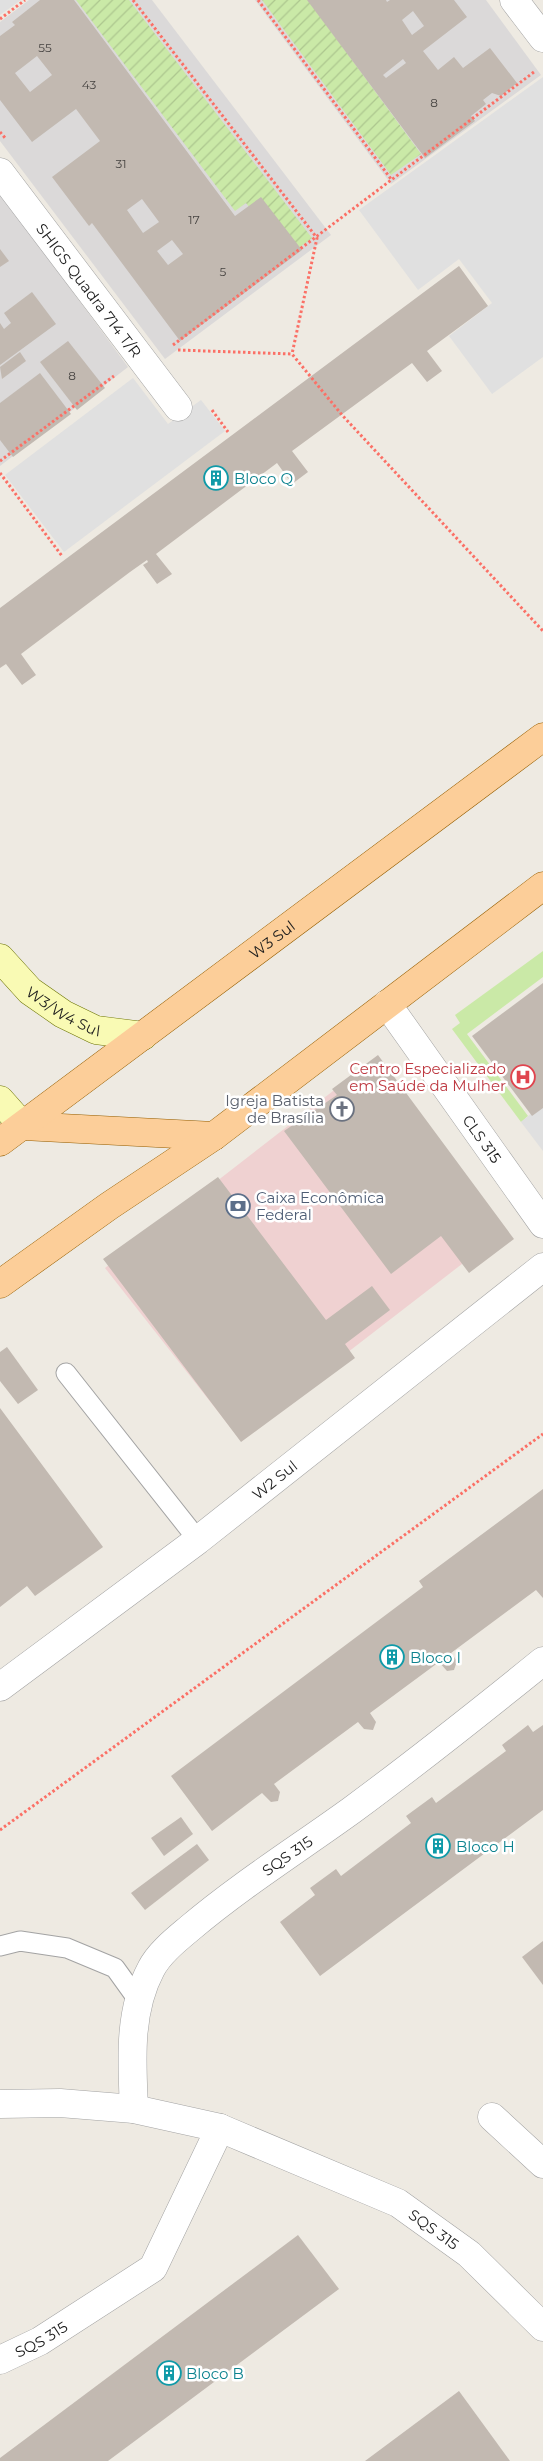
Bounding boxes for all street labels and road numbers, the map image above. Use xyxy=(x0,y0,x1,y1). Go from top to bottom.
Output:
street label: SHIGS Quadra 714 T/R xyxy=(33,219,146,361)
street label: W3 Sul xyxy=(245,916,298,963)
street label: W3/W4 Sul xyxy=(23,982,101,1040)
street label: CLS 315 xyxy=(459,1111,506,1166)
street label: W2 Sul xyxy=(248,1456,301,1503)
street label: SQS 315 xyxy=(258,1831,316,1880)
street label: SQS 315 xyxy=(405,2205,463,2253)
street label: SQS 315 xyxy=(12,2317,71,2361)

